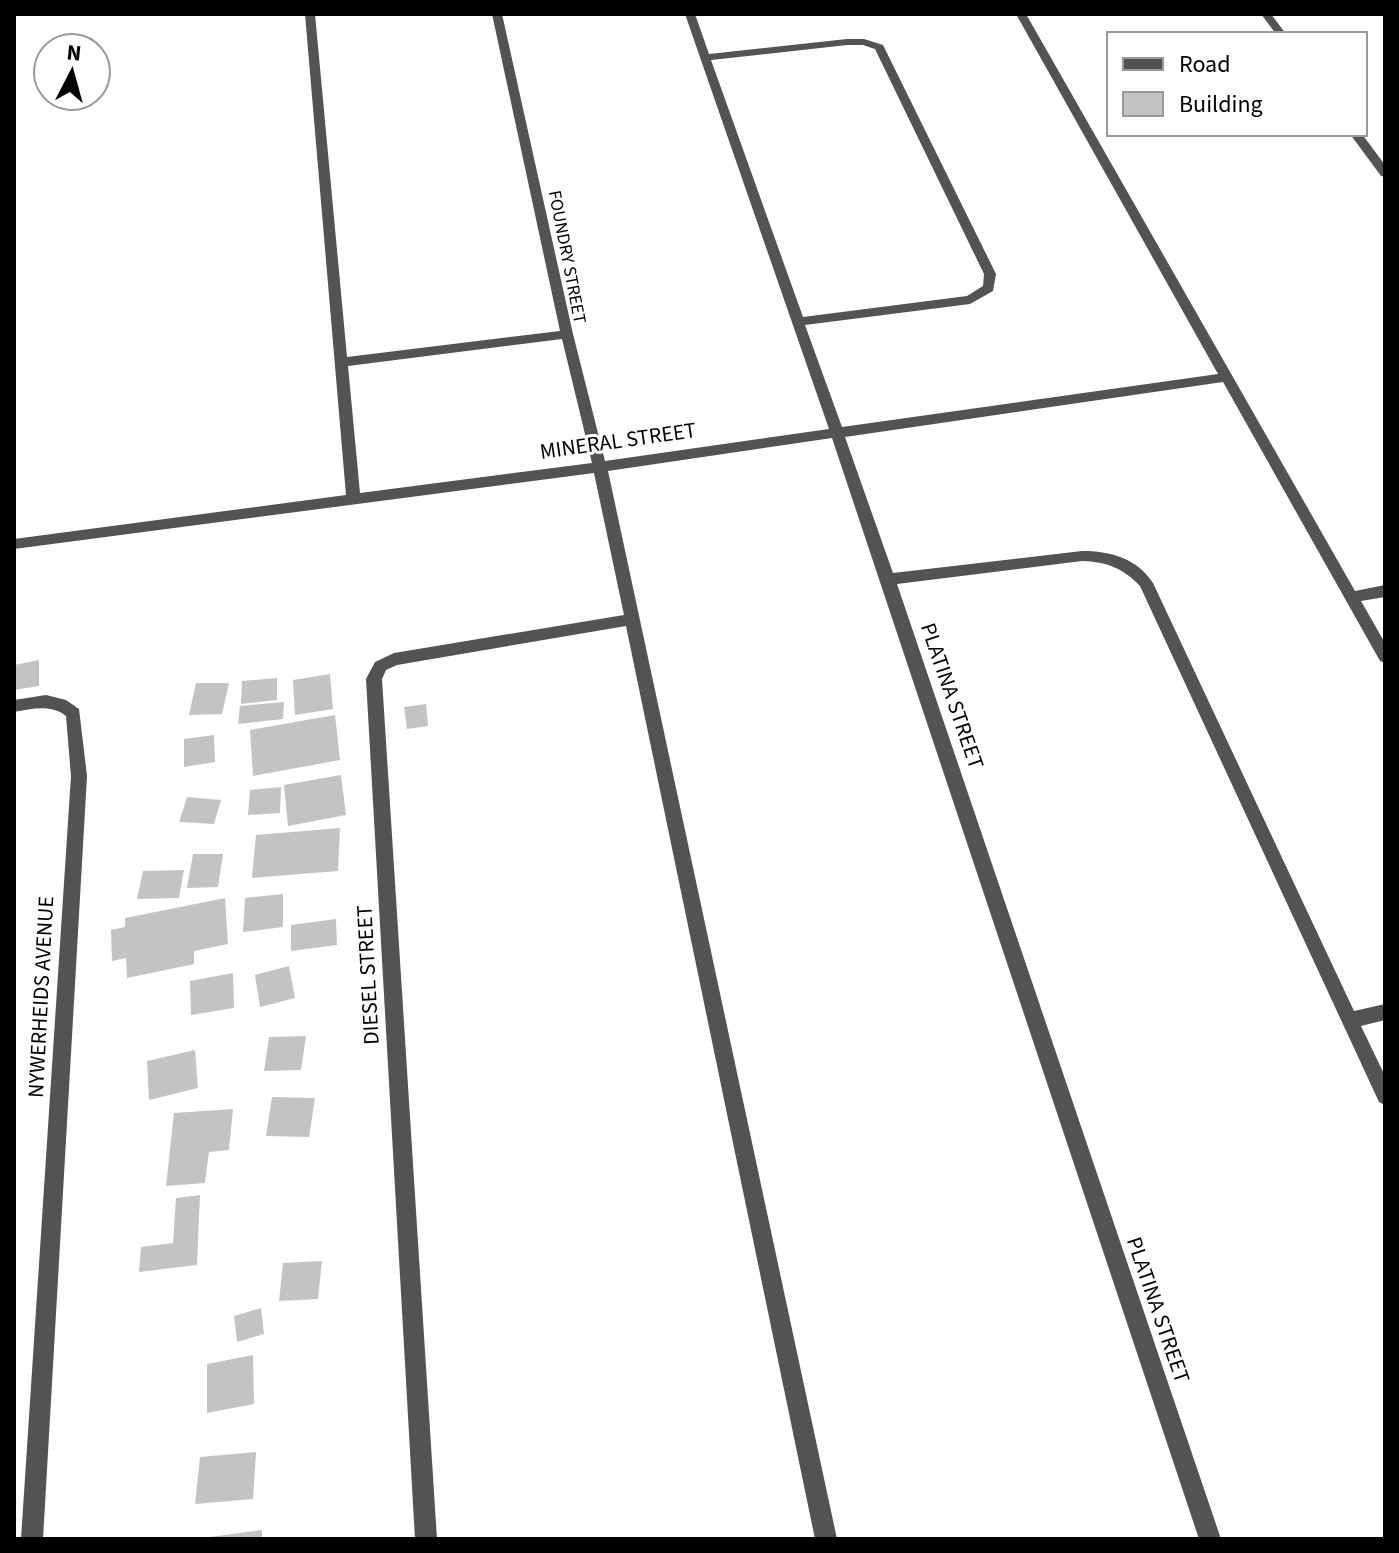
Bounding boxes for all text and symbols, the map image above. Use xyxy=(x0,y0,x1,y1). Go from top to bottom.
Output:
north arrow xyxy=(32,32,112,112)
legend xyxy=(1107,32,1367,136)
text: N xyxy=(65,36,83,70)
text: Road xyxy=(1179,47,1231,82)
text: Building xyxy=(1179,87,1263,122)
street label: FOUNDRY STREET xyxy=(542,188,592,326)
street label: MINERAL STREET xyxy=(538,414,699,468)
street label: PLATINA STREET xyxy=(912,619,992,774)
street label: NYWERHEIDS AVENUE xyxy=(20,895,62,1099)
street label: DIESEL STREET xyxy=(348,904,388,1046)
street label: PLATINA STREET xyxy=(1118,1233,1198,1388)

